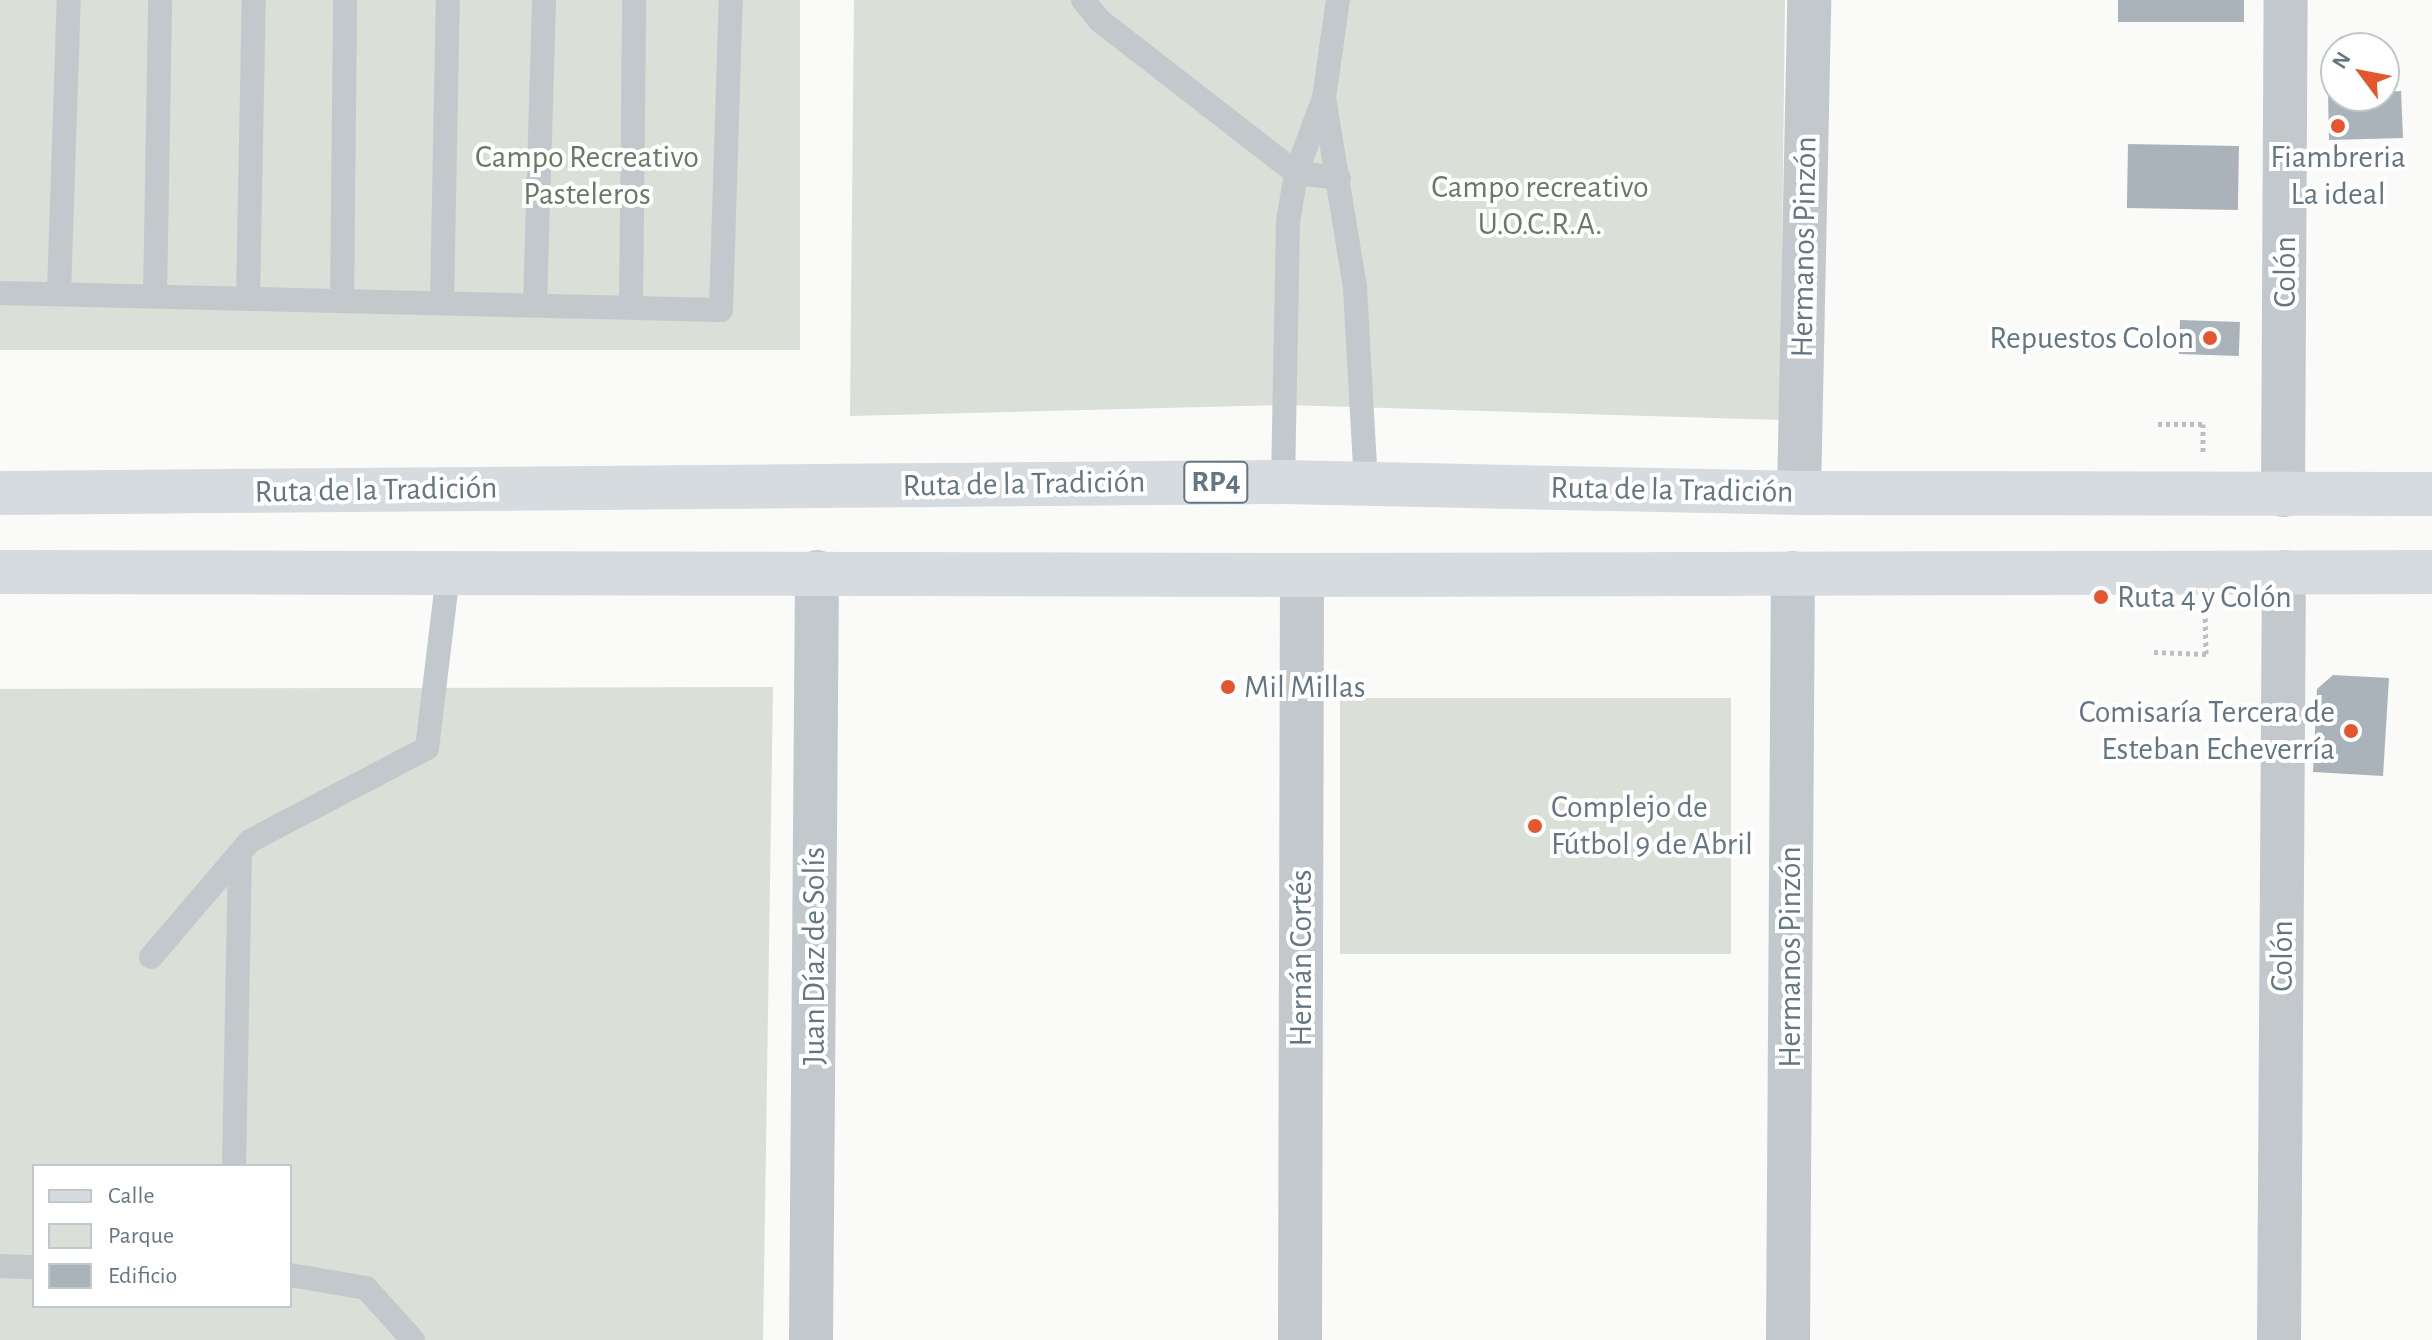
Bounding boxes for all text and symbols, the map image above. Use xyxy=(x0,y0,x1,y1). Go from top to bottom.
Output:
north arrow xyxy=(2320,32,2400,112)
text: N xyxy=(2328,48,2355,73)
marker: Fiambreria La ideal xyxy=(2329,117,2347,135)
street label: Hermanos Pinzón xyxy=(1783,136,1825,358)
park label: Campo Recreativo Pasteleros xyxy=(475,139,699,214)
place label: Fiambreria La ideal xyxy=(2270,139,2406,214)
park label: Campo recreativo U.O.C.R.A. xyxy=(1431,169,1649,244)
street label: Colón xyxy=(2266,236,2304,308)
place label: Repuestos Colon xyxy=(1989,319,2194,357)
marker: Repuestos Colon xyxy=(2201,329,2219,347)
road number: RP4 xyxy=(1182,456,1250,508)
street label: Ruta de la Tradición xyxy=(902,463,1146,505)
street label: Ruta de la Tradición xyxy=(254,469,498,511)
street label: Ruta de la Tradición xyxy=(1550,469,1794,511)
place label: Ruta 4 y Colón xyxy=(2117,578,2292,616)
marker: Ruta 4 y Colón xyxy=(2092,588,2110,606)
place label: Mil Millas xyxy=(1244,668,1366,706)
marker: Mil Millas xyxy=(1219,678,1237,696)
place label: Comisaría Tercera de Esteban Echeverría xyxy=(2079,694,2335,769)
marker: Comisaría Tercera de Esteban Echeverría xyxy=(2342,722,2360,740)
place label: Complejo de Fútbol 9 de Abril xyxy=(1551,789,1753,864)
marker: Complejo de Fútbol 9 de Abril xyxy=(1526,817,1544,835)
street label: Hermanos Pinzón xyxy=(1771,846,1809,1068)
street label: Juan Díaz de Solís xyxy=(795,847,833,1065)
street label: Hernán Cortés xyxy=(1282,869,1320,1047)
street label: Colón xyxy=(2263,920,2301,992)
legend xyxy=(32,1164,292,1308)
text: Calle xyxy=(108,1184,155,1208)
text: Parque xyxy=(108,1224,174,1248)
text: Edificio xyxy=(108,1264,177,1288)

